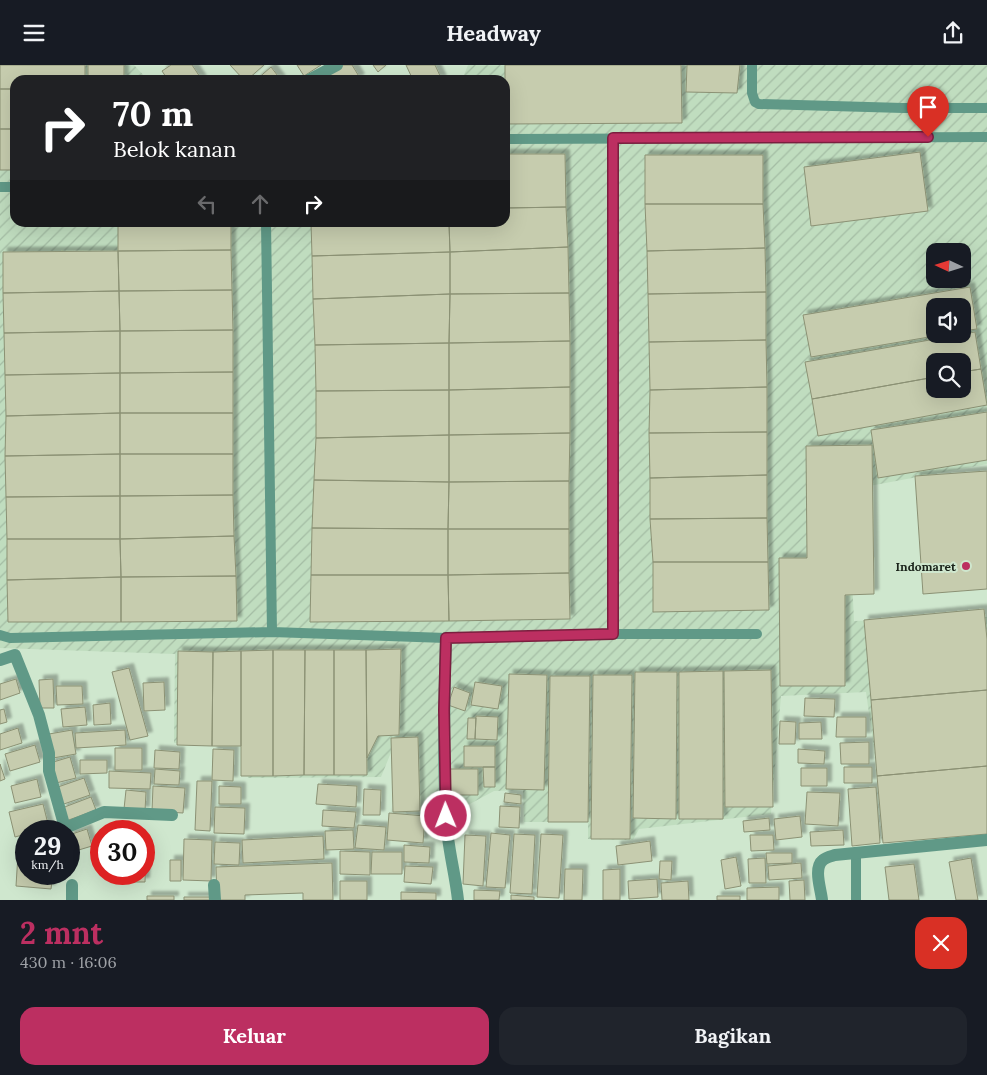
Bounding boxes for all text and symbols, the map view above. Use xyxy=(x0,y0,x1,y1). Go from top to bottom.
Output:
icon: menu xyxy=(20,19,48,47)
text: Headway xyxy=(446,19,541,47)
icon: share xyxy=(939,19,967,47)
pin xyxy=(907,86,949,137)
text: 70 m xyxy=(113,91,193,136)
icon: arrive xyxy=(914,93,942,121)
icon: right xyxy=(30,95,95,160)
text: Belok kanan xyxy=(113,135,236,163)
icon: left xyxy=(193,190,221,218)
icon: ahead xyxy=(246,190,274,218)
icon: right xyxy=(299,190,327,218)
north arrow xyxy=(926,243,971,287)
map controls xyxy=(926,243,971,398)
button: sound xyxy=(926,298,971,343)
button: search xyxy=(926,353,971,398)
place label: Indomaret xyxy=(895,559,957,574)
marker: Indomaret xyxy=(960,560,972,572)
position arrow xyxy=(419,789,471,841)
speed limit sign: 30 xyxy=(90,820,155,885)
text: 29 xyxy=(34,830,61,862)
text: km/h xyxy=(31,857,64,872)
text: 2 mnt xyxy=(20,914,103,952)
button: close xyxy=(915,917,967,969)
text: 430 m · 16:06 xyxy=(20,952,117,972)
button: Keluar xyxy=(20,1007,489,1065)
button: Bagikan xyxy=(499,1007,967,1065)

